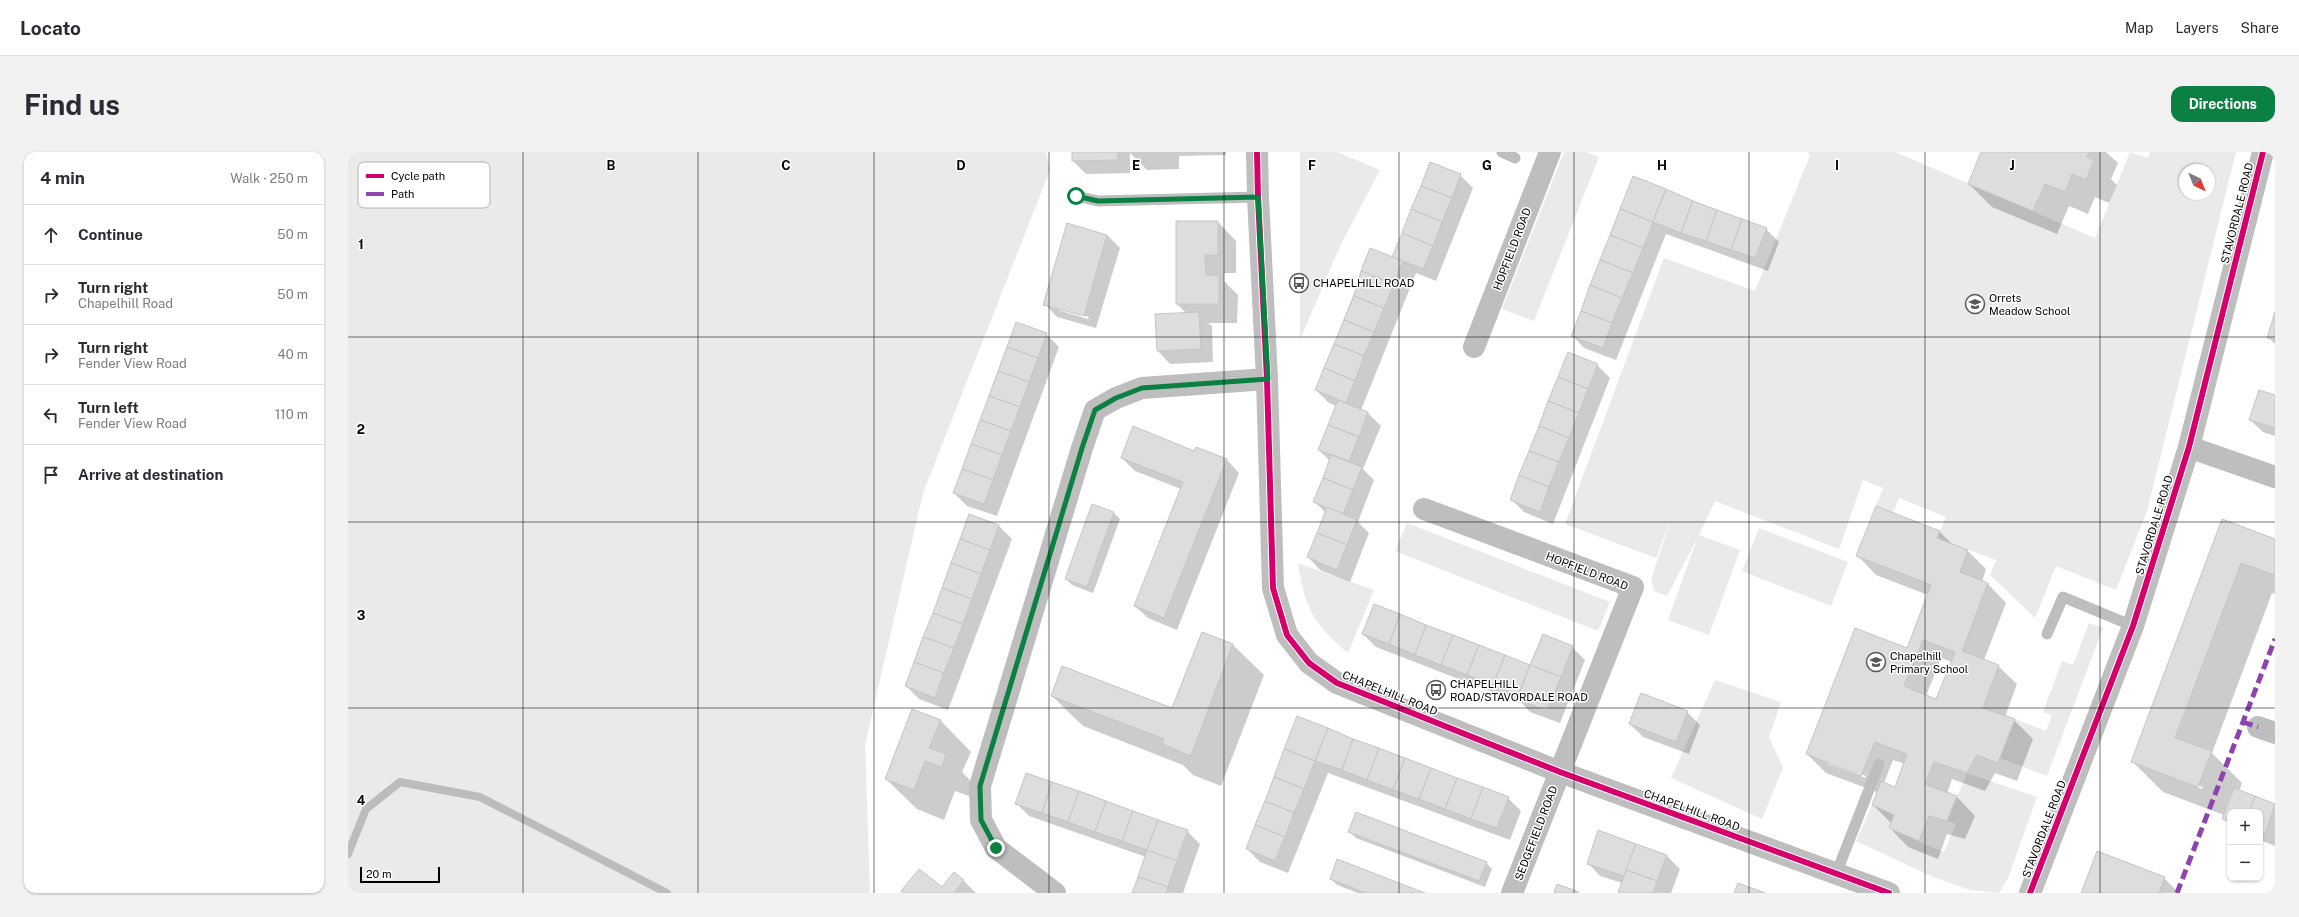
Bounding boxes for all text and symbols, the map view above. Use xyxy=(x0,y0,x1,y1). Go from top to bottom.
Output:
text: Locato xyxy=(20,17,81,39)
text: Map xyxy=(2125,20,2153,36)
text: Layers xyxy=(2175,20,2219,36)
text: Share xyxy=(2241,20,2279,36)
button: Directions xyxy=(2171,86,2275,122)
text: Find us xyxy=(24,88,120,121)
text: B xyxy=(607,158,616,173)
text: C xyxy=(781,158,791,173)
text: D xyxy=(956,158,966,173)
text: E xyxy=(1132,158,1140,173)
text: F xyxy=(1308,158,1316,173)
text: G xyxy=(1482,158,1492,173)
text: H xyxy=(1657,158,1667,173)
text: I xyxy=(1835,158,1839,173)
text: J xyxy=(2009,158,2015,173)
street label: STAVORDALE ROAD xyxy=(2219,161,2255,265)
legend xyxy=(358,162,490,208)
north arrow xyxy=(2179,164,2215,200)
text: 4 min xyxy=(40,168,85,188)
text: Cycle path xyxy=(391,170,445,182)
text: Walk · 250 m xyxy=(230,171,308,186)
route start xyxy=(1067,187,1085,205)
text: Path xyxy=(391,188,414,200)
street label: HOPFIELD ROAD xyxy=(1491,206,1533,292)
icon: ahead xyxy=(40,224,62,246)
text: Continue xyxy=(78,226,143,243)
text: 50 m xyxy=(277,227,308,242)
text: 1 xyxy=(358,237,364,252)
bus stop icon: CHAPELHILL ROAD xyxy=(1288,272,1310,294)
place label: CHAPELHILL ROAD xyxy=(1313,277,1415,289)
text: Turn right xyxy=(78,279,148,296)
icon: right xyxy=(40,284,62,306)
text: 50 m xyxy=(277,287,308,302)
place label: Orrets Meadow School xyxy=(1989,292,2070,317)
school or university icon: Orrets Meadow School xyxy=(1964,293,1986,315)
text: Chapelhill Road xyxy=(78,296,173,311)
text: Turn right xyxy=(78,339,148,356)
icon: right xyxy=(40,344,62,366)
text: 40 m xyxy=(277,347,308,362)
text: Fender View Road xyxy=(78,356,187,371)
text: Turn left xyxy=(78,399,139,416)
icon: left xyxy=(40,404,62,426)
text: 110 m xyxy=(275,407,308,422)
text: Fender View Road xyxy=(78,416,187,431)
text: 2 xyxy=(357,422,365,437)
icon: arrive xyxy=(40,464,62,486)
text: Arrive at destination xyxy=(78,466,223,483)
street label: STAVORDALE ROAD xyxy=(2133,473,2175,576)
street label: HOPFIELD ROAD xyxy=(1544,550,1630,592)
text: 3 xyxy=(357,608,366,623)
place label: Chapelhill Primary School xyxy=(1890,650,1968,675)
school or university icon: Chapelhill Primary School xyxy=(1865,651,1887,673)
street label: CHAPELHILL ROAD xyxy=(1341,668,1440,718)
place label: CHAPELHILL ROAD/STAVORDALE ROAD xyxy=(1450,678,1588,703)
bus stop icon: CHAPELHILL ROAD/STAVORDALE ROAD xyxy=(1425,679,1447,701)
street label: STAVORDALE ROAD xyxy=(2020,778,2068,879)
street label: SEDGEFIELD ROAD xyxy=(1512,784,1560,882)
street label: CHAPELHILL ROAD xyxy=(1642,787,1742,833)
text: 4 xyxy=(357,793,366,808)
map controls xyxy=(2227,809,2263,881)
button: + xyxy=(2227,809,2263,845)
route end xyxy=(987,839,1005,857)
button: − xyxy=(2227,845,2263,881)
scale bar xyxy=(360,865,440,884)
text: 20 m xyxy=(366,868,391,880)

